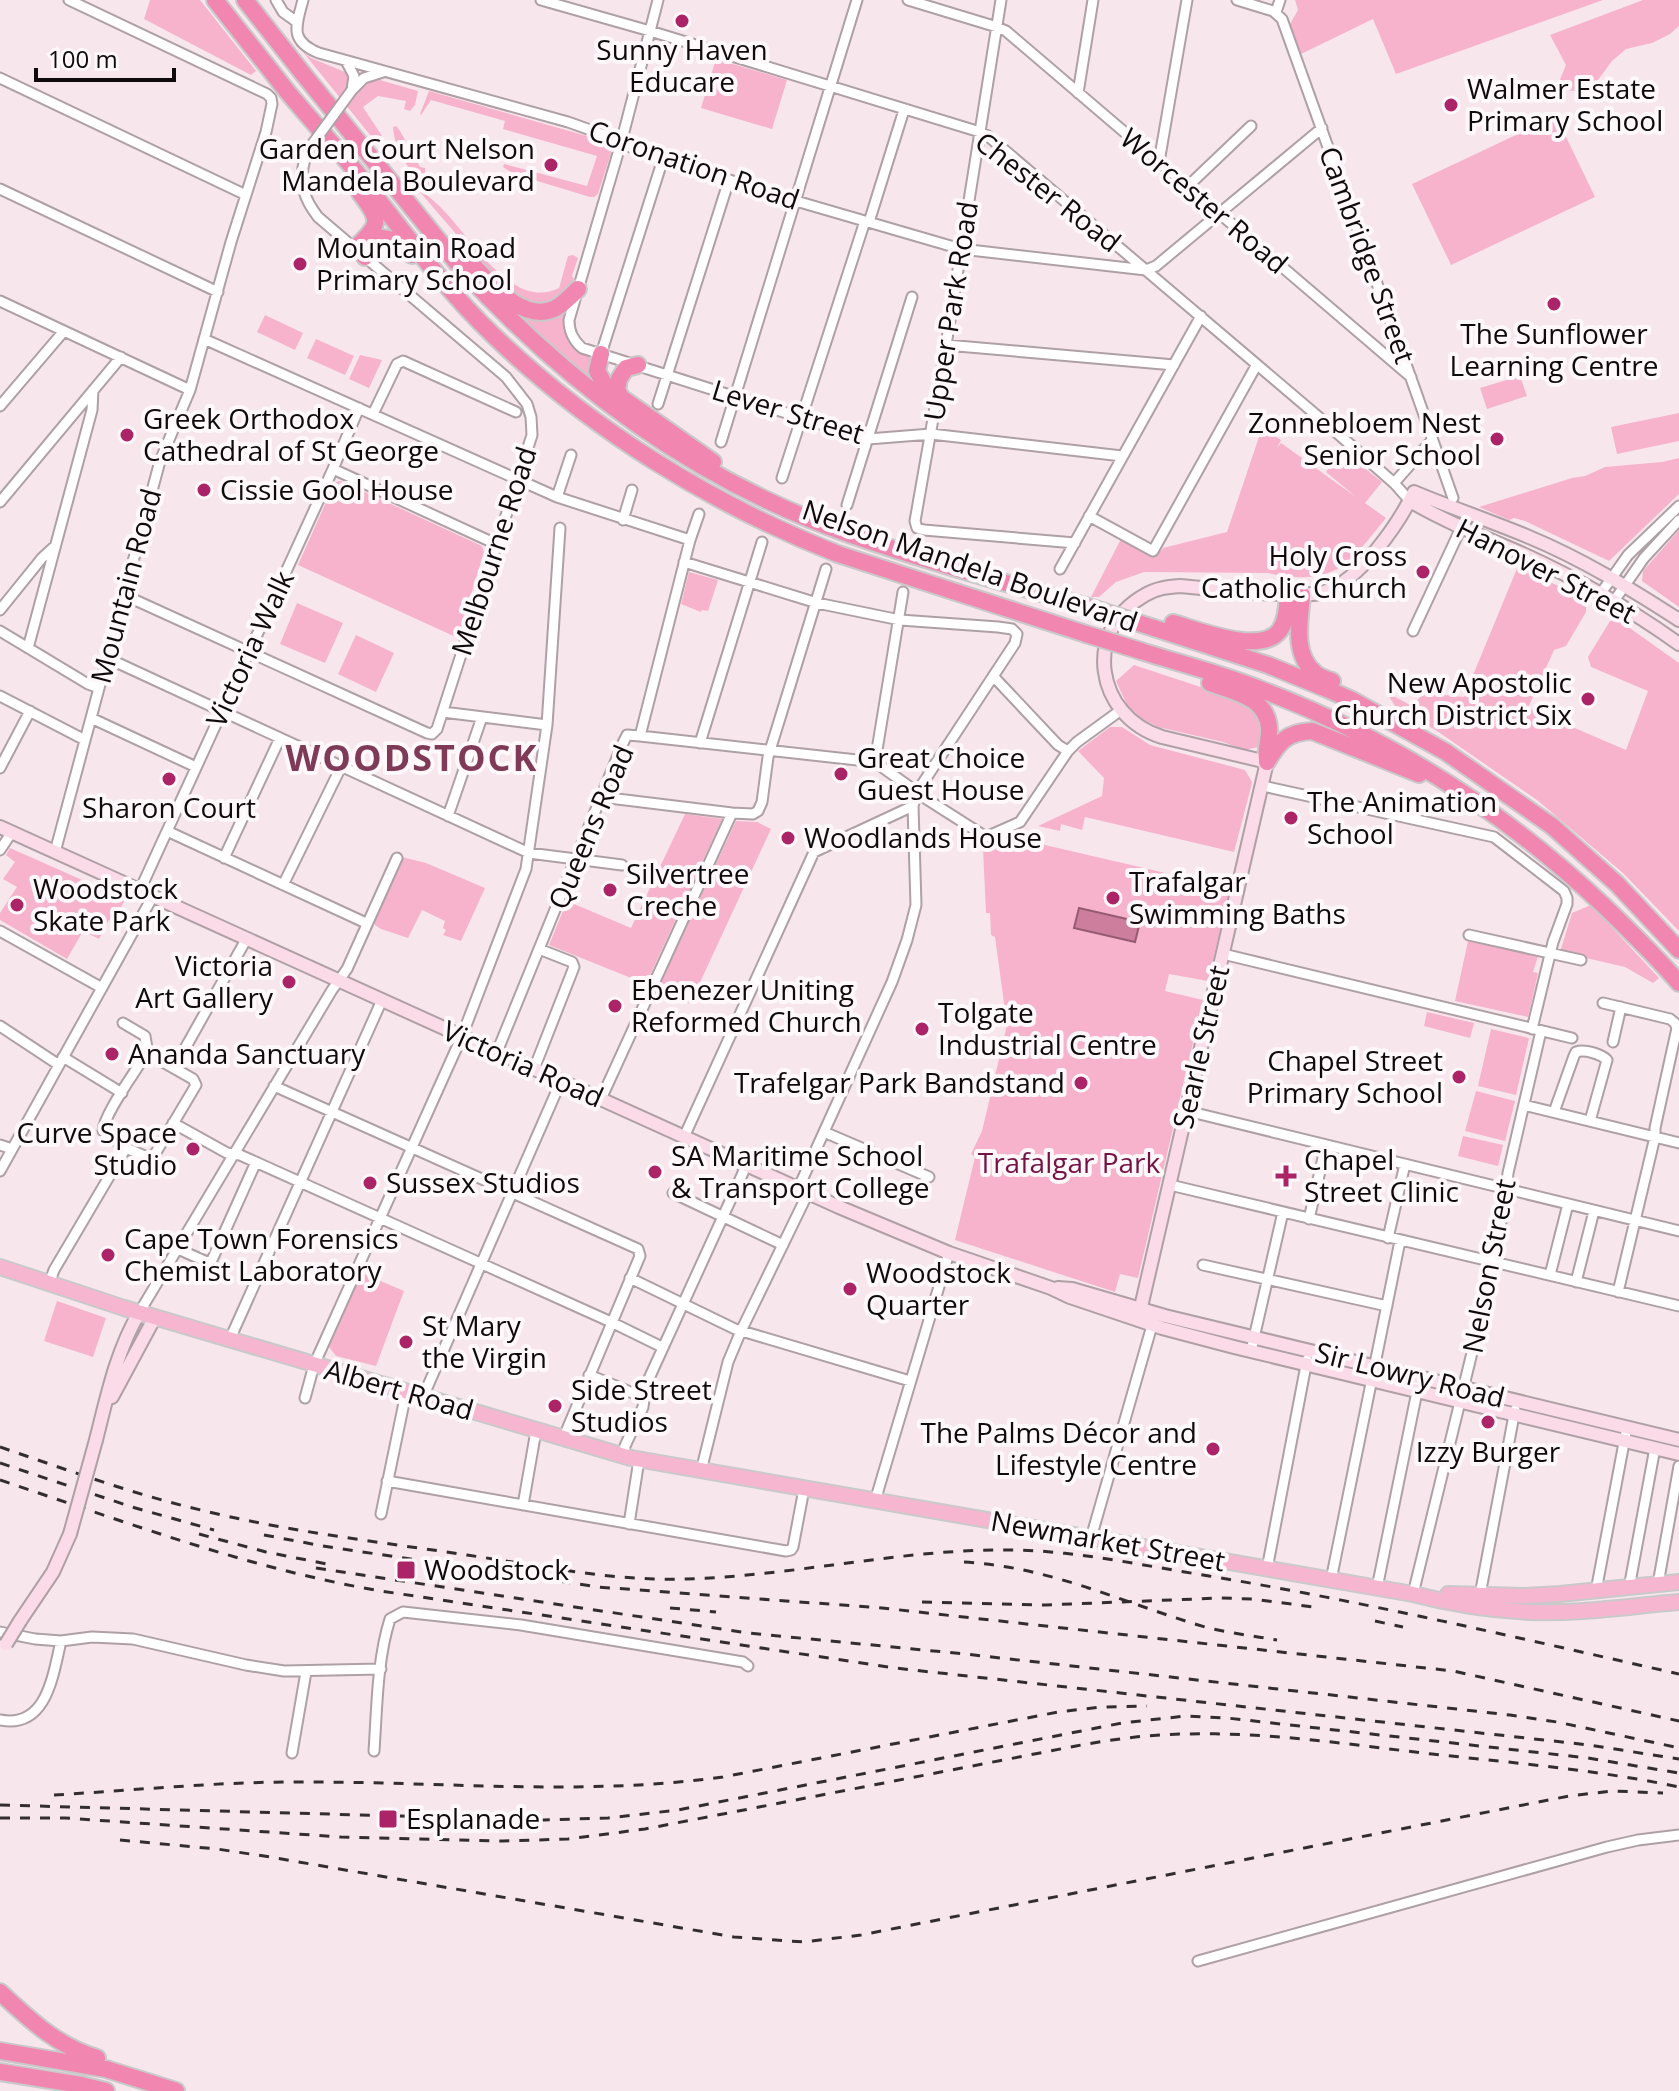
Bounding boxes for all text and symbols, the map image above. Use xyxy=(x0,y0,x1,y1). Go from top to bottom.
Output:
marker: Sunny Haven Educare xyxy=(673,12,691,30)
place label: Sunny Haven Educare xyxy=(596,30,768,100)
scale bar xyxy=(36,32,174,82)
text: 100 m xyxy=(48,42,118,75)
place label: Walmer Estate Primary School xyxy=(1467,69,1663,139)
marker: Walmer Estate Primary School xyxy=(1442,96,1460,114)
street label: Coronation Road xyxy=(584,110,805,218)
street label: Worcester Road xyxy=(1113,119,1296,282)
street label: Chester Road xyxy=(968,122,1129,260)
place label: Garden Court Nelson Mandela Boulevard xyxy=(259,129,535,199)
street label: Cambridge Street xyxy=(1311,141,1425,368)
marker: Garden Court Nelson Mandela Boulevard xyxy=(542,156,560,174)
street label: Upper Park Road xyxy=(914,198,986,423)
place label: Mountain Road Primary School xyxy=(316,228,516,298)
marker: Mountain Road Primary School xyxy=(291,255,309,273)
marker: The Sunflower Learning Centre xyxy=(1545,295,1563,313)
place label: The Sunflower Learning Centre xyxy=(1450,314,1658,384)
street label: Lever Street xyxy=(708,370,869,452)
place label: Greek Orthodox Cathedral of St George xyxy=(143,399,439,469)
place label: Zonnebloem Nest Senior School xyxy=(1248,403,1481,473)
marker: Greek Orthodox Cathedral of St George xyxy=(118,426,136,444)
marker: Zonnebloem Nest Senior School xyxy=(1488,430,1506,448)
street label: Melbourne Road xyxy=(441,441,545,660)
place label: Cissie Gool House xyxy=(220,470,454,508)
marker: Cissie Gool House xyxy=(195,481,213,499)
street label: Mountain Road xyxy=(81,484,169,687)
street label: Nelson Mandela Boulevard xyxy=(798,490,1143,640)
street label: Hanover Street xyxy=(1450,508,1643,632)
place label: Holy Cross Catholic Church xyxy=(1201,536,1407,606)
marker: Holy Cross Catholic Church xyxy=(1414,563,1432,581)
street label: Victoria Walk xyxy=(196,564,302,733)
place label: New Apostolic Church District Six xyxy=(1334,663,1572,733)
marker: New Apostolic Church District Six xyxy=(1579,690,1597,708)
district label: WOODSTOCK xyxy=(286,733,538,782)
place label: Great Choice Guest House xyxy=(857,738,1025,808)
street label: Queens Road xyxy=(538,739,642,915)
marker: Great Choice Guest House xyxy=(832,765,850,783)
marker: Sharon Court xyxy=(160,770,178,788)
place label: The Animation School xyxy=(1307,782,1497,852)
place label: Sharon Court xyxy=(82,788,256,826)
marker: The Animation School xyxy=(1282,809,1300,827)
place label: Woodlands House xyxy=(804,818,1042,856)
marker: Woodlands House xyxy=(779,829,797,847)
place label: Silvertree Creche xyxy=(626,854,750,924)
place label: Trafalgar Swimming Baths xyxy=(1129,862,1346,932)
place label: Woodstock Skate Park xyxy=(33,869,178,939)
marker: Silvertree Creche xyxy=(601,881,619,899)
marker: Trafalgar Swimming Baths xyxy=(1104,889,1122,907)
marker: Woodstock Skate Park xyxy=(8,896,26,914)
place label: Victoria Art Gallery xyxy=(135,946,274,1016)
street label: Searle Street xyxy=(1163,961,1237,1132)
place label: Ebenezer Uniting Reformed Church xyxy=(631,970,862,1040)
marker: Victoria Art Gallery xyxy=(280,973,298,991)
place label: Tolgate Industrial Centre xyxy=(938,993,1157,1063)
marker: Ebenezer Uniting Reformed Church xyxy=(606,997,624,1015)
street label: Victoria Road xyxy=(437,1011,610,1115)
marker: Tolgate Industrial Centre xyxy=(913,1020,931,1038)
place label: Ananda Sanctuary xyxy=(128,1034,366,1072)
place label: Chapel Street Primary School xyxy=(1247,1041,1443,1111)
marker: Ananda Sanctuary xyxy=(103,1045,121,1063)
place label: Trafelgar Park Bandstand xyxy=(734,1063,1065,1101)
marker: Chapel Street Primary School xyxy=(1450,1068,1468,1086)
marker: Trafelgar Park Bandstand xyxy=(1072,1074,1090,1092)
place label: Curve Space Studio xyxy=(17,1113,177,1183)
place label: SA Maritime School & Transport College xyxy=(671,1136,930,1206)
marker: Curve Space Studio xyxy=(184,1140,202,1158)
place label: Chapel Street Clinic xyxy=(1304,1140,1459,1210)
park label: Trafalgar Park xyxy=(978,1143,1161,1181)
place label: Sussex Studios xyxy=(386,1163,580,1201)
marker: SA Maritime School & Transport College xyxy=(646,1163,664,1181)
marker: Chapel Street Clinic xyxy=(1275,1165,1297,1187)
marker: Sussex Studios xyxy=(361,1174,379,1192)
street label: Nelson Street xyxy=(1453,1175,1524,1356)
place label: Cape Town Forensics Chemist Laboratory xyxy=(124,1219,399,1289)
marker: Cape Town Forensics Chemist Laboratory xyxy=(99,1246,117,1264)
place label: Woodstock Quarter xyxy=(866,1253,1011,1323)
marker: Woodstock Quarter xyxy=(841,1280,859,1298)
place label: St Mary the Virgin xyxy=(422,1306,547,1376)
street label: Sir Lowry Road xyxy=(1312,1332,1509,1416)
marker: St Mary the Virgin xyxy=(397,1333,415,1351)
street label: Albert Road xyxy=(320,1350,478,1428)
place label: Side Street Studios xyxy=(571,1370,712,1440)
marker: Side Street Studios xyxy=(546,1397,564,1415)
place label: The Palms Décor and Lifestyle Centre xyxy=(921,1413,1197,1483)
marker: Izzy Burger xyxy=(1479,1413,1497,1431)
place label: Izzy Burger xyxy=(1416,1432,1561,1470)
marker: The Palms Décor and Lifestyle Centre xyxy=(1204,1440,1222,1458)
street label: Newmarket Street xyxy=(988,1501,1228,1579)
place label: Woodstock xyxy=(424,1550,569,1588)
marker: Woodstock xyxy=(395,1559,417,1581)
place label: Esplanade xyxy=(406,1799,540,1837)
marker: Esplanade xyxy=(377,1808,399,1830)

